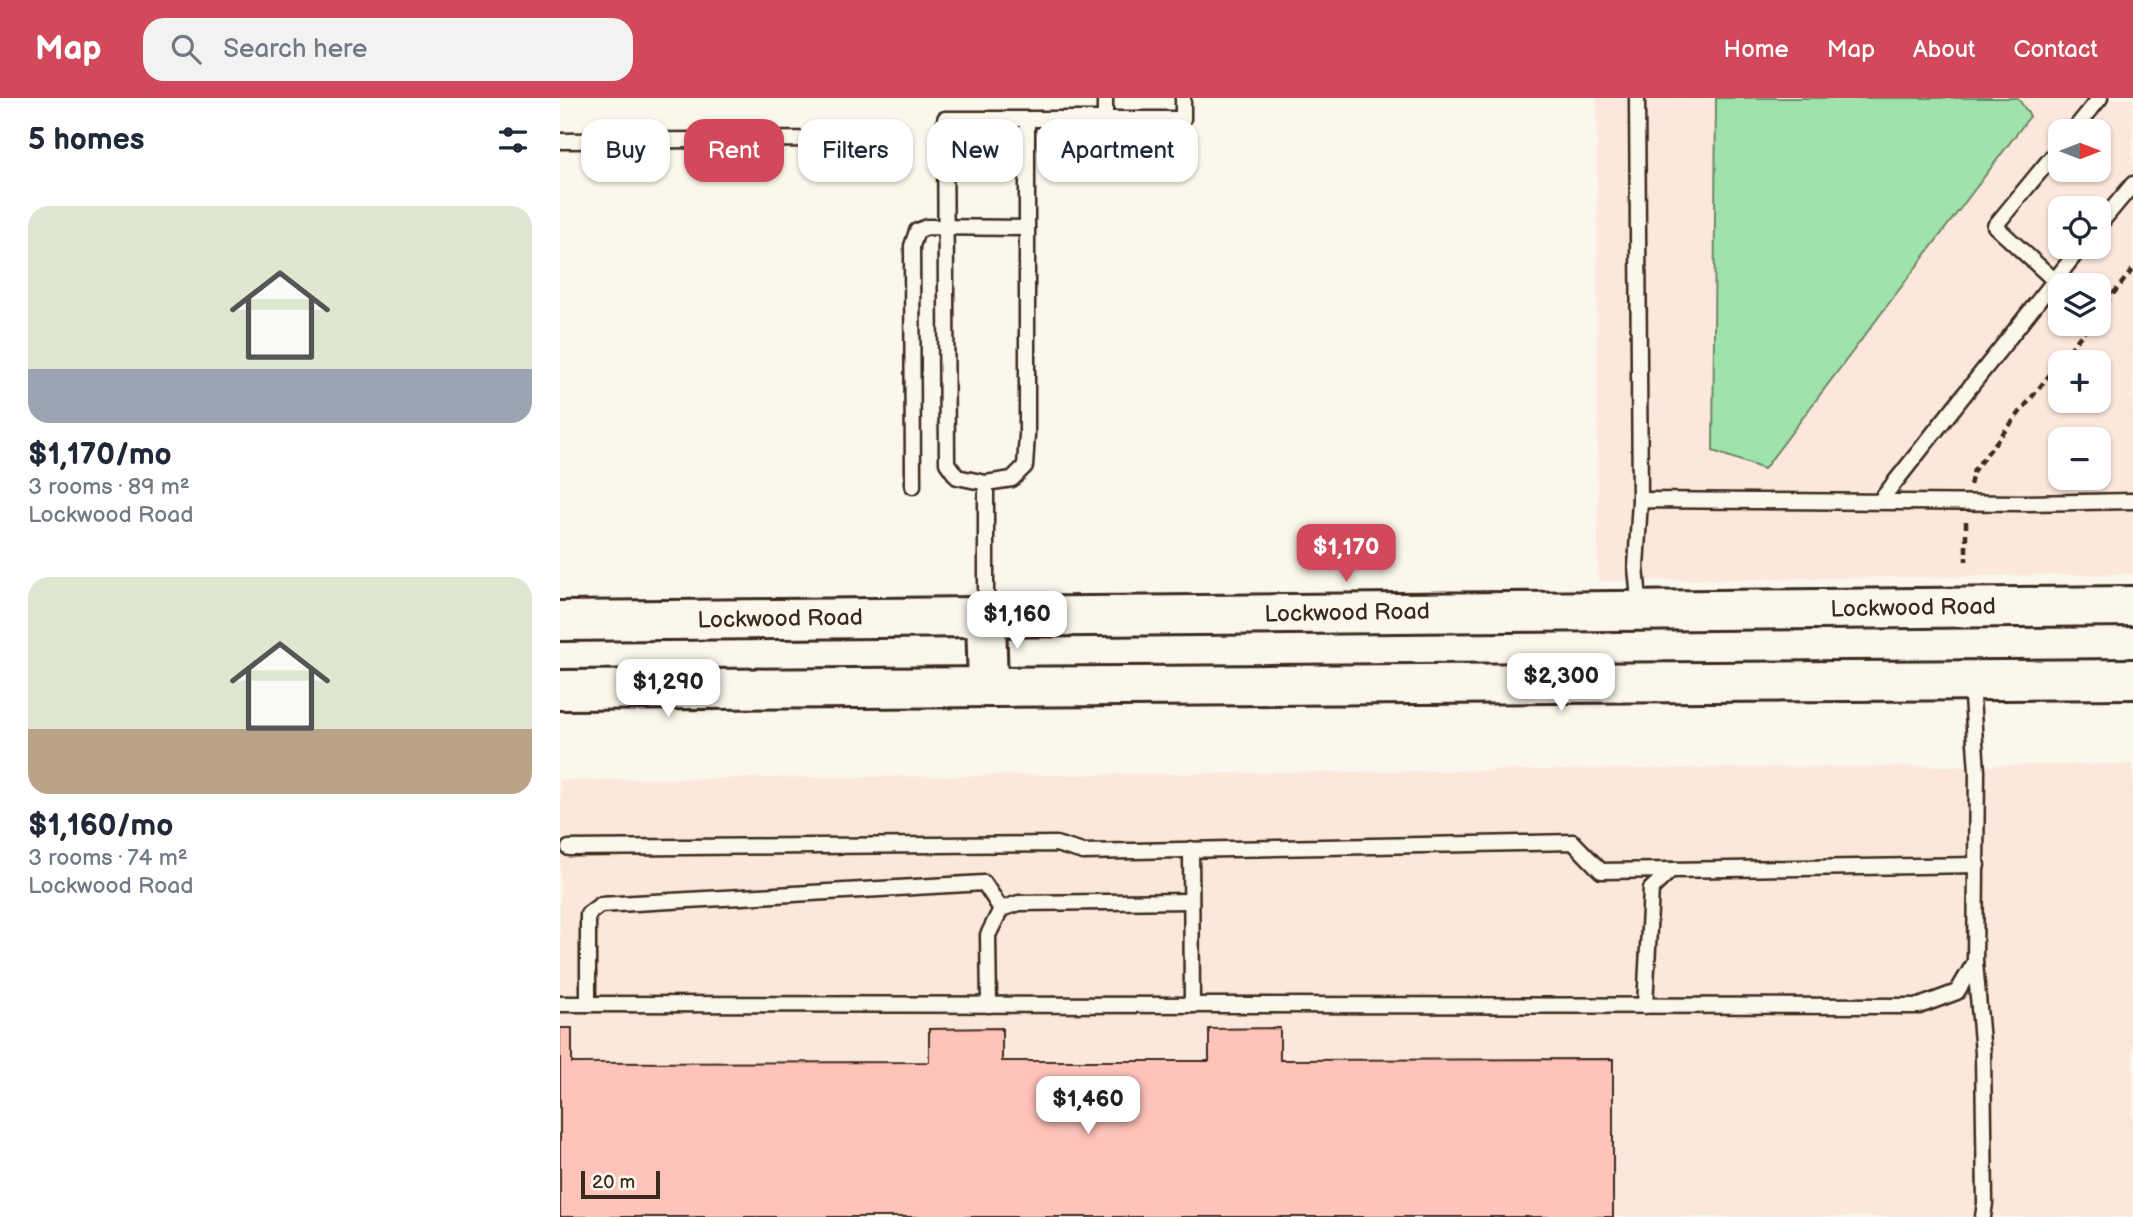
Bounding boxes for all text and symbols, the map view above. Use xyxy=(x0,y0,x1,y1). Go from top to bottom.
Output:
search box xyxy=(143,18,633,81)
text: Map xyxy=(35,29,101,69)
icon: search xyxy=(167,30,205,68)
text: Search here xyxy=(223,34,367,65)
text: Home xyxy=(1724,35,1789,64)
text: Map xyxy=(1827,35,1875,64)
text: About xyxy=(1913,35,1975,64)
text: Contact xyxy=(2013,35,2098,64)
chip: Buy xyxy=(581,119,670,182)
chip: Rent xyxy=(684,119,784,182)
chip: Filters xyxy=(798,119,913,182)
chip: New xyxy=(927,119,1023,182)
chip: Apartment xyxy=(1037,119,1198,182)
north arrow xyxy=(2048,119,2110,182)
map controls xyxy=(2048,119,2111,490)
icon: filters xyxy=(494,121,532,159)
text: 5 homes xyxy=(28,122,145,158)
button: locate xyxy=(2048,196,2111,259)
icon: home xyxy=(217,252,343,378)
button: layers xyxy=(2048,273,2111,336)
button: + xyxy=(2048,350,2111,413)
button: − xyxy=(2048,427,2111,490)
text: $1,170/mo xyxy=(28,437,172,473)
text: 3 rooms · 89 m² xyxy=(28,473,190,501)
text: Lockwood Road xyxy=(28,501,194,529)
pin: $1,170 xyxy=(1289,524,1403,584)
text: $1,170 xyxy=(1313,533,1379,561)
pin: $1,160 xyxy=(960,592,1074,651)
street label: Lockwood Road xyxy=(1830,593,1996,623)
street label: Lockwood Road xyxy=(1264,598,1430,628)
text: $1,160 xyxy=(983,600,1051,628)
street label: Lockwood Road xyxy=(697,604,863,634)
icon: home xyxy=(217,623,343,749)
pin: $2,300 xyxy=(1504,654,1618,713)
pin: $1,290 xyxy=(611,660,725,719)
text: $2,300 xyxy=(1523,662,1599,690)
text: $1,290 xyxy=(632,668,704,696)
text: $1,160/mo xyxy=(28,808,173,844)
text: 3 rooms · 74 m² xyxy=(28,844,188,872)
text: Lockwood Road xyxy=(28,872,194,900)
pin: $1,460 xyxy=(1031,1076,1145,1136)
text: $1,460 xyxy=(1052,1085,1124,1113)
scale bar xyxy=(581,1168,660,1200)
text: 20 m xyxy=(592,1171,635,1194)

